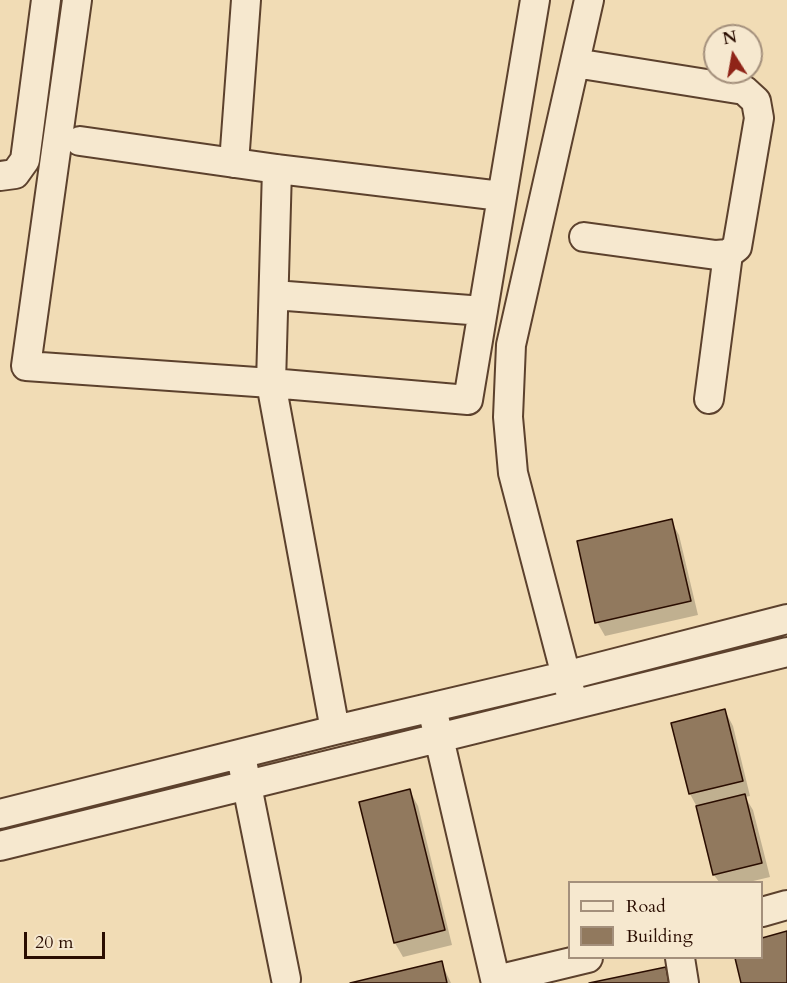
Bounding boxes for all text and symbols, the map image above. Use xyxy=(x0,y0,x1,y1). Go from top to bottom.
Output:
north arrow xyxy=(703,24,763,84)
text: N xyxy=(721,26,739,50)
legend xyxy=(568,881,763,959)
text: Road xyxy=(626,894,666,919)
scale bar xyxy=(27,920,108,958)
text: Building xyxy=(626,924,693,949)
text: 20 m xyxy=(35,930,74,955)

